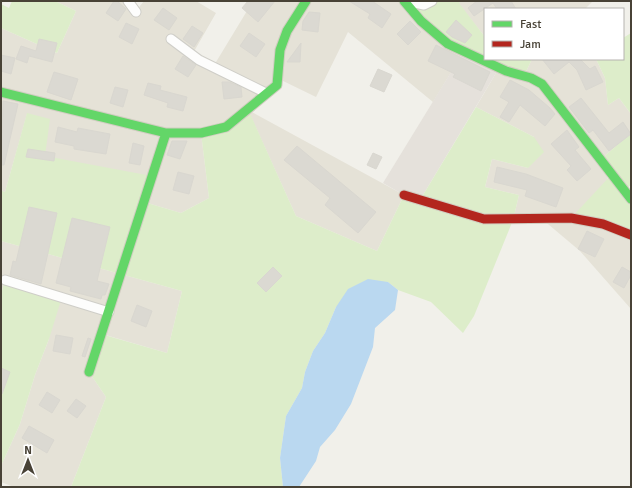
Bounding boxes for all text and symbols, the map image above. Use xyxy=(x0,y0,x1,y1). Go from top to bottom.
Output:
legend xyxy=(484,8,624,60)
text: Fast xyxy=(520,17,541,32)
text: Jam xyxy=(520,37,541,52)
north arrow xyxy=(8,440,48,480)
text: N xyxy=(24,444,32,457)

